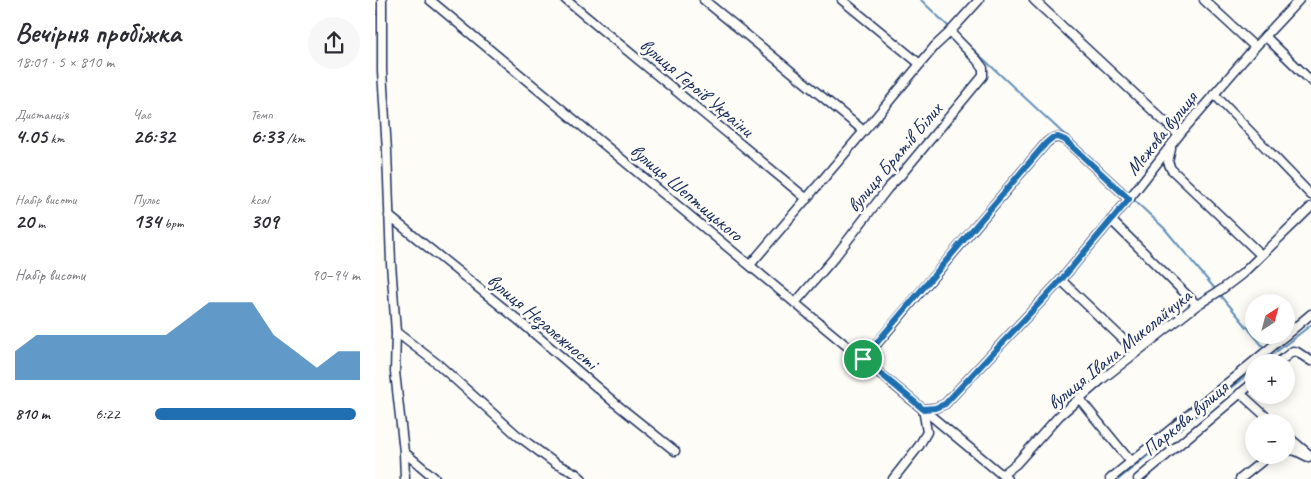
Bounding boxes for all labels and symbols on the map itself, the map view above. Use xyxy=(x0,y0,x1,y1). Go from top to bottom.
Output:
street label: вулиця Героїв України xyxy=(635,32,760,143)
street label: Межова вулиця xyxy=(1120,85,1204,180)
street label: вулиця Братів Білих xyxy=(841,96,949,217)
street label: вулиця Шептицького xyxy=(625,138,749,247)
street label: вулиця Незалежності xyxy=(481,268,605,377)
street label: вулиця Івана Миколайчука xyxy=(1042,282,1198,415)
north arrow xyxy=(1245,294,1295,344)
pin xyxy=(842,338,884,380)
street label: Паркова вулиця xyxy=(1137,374,1235,461)

